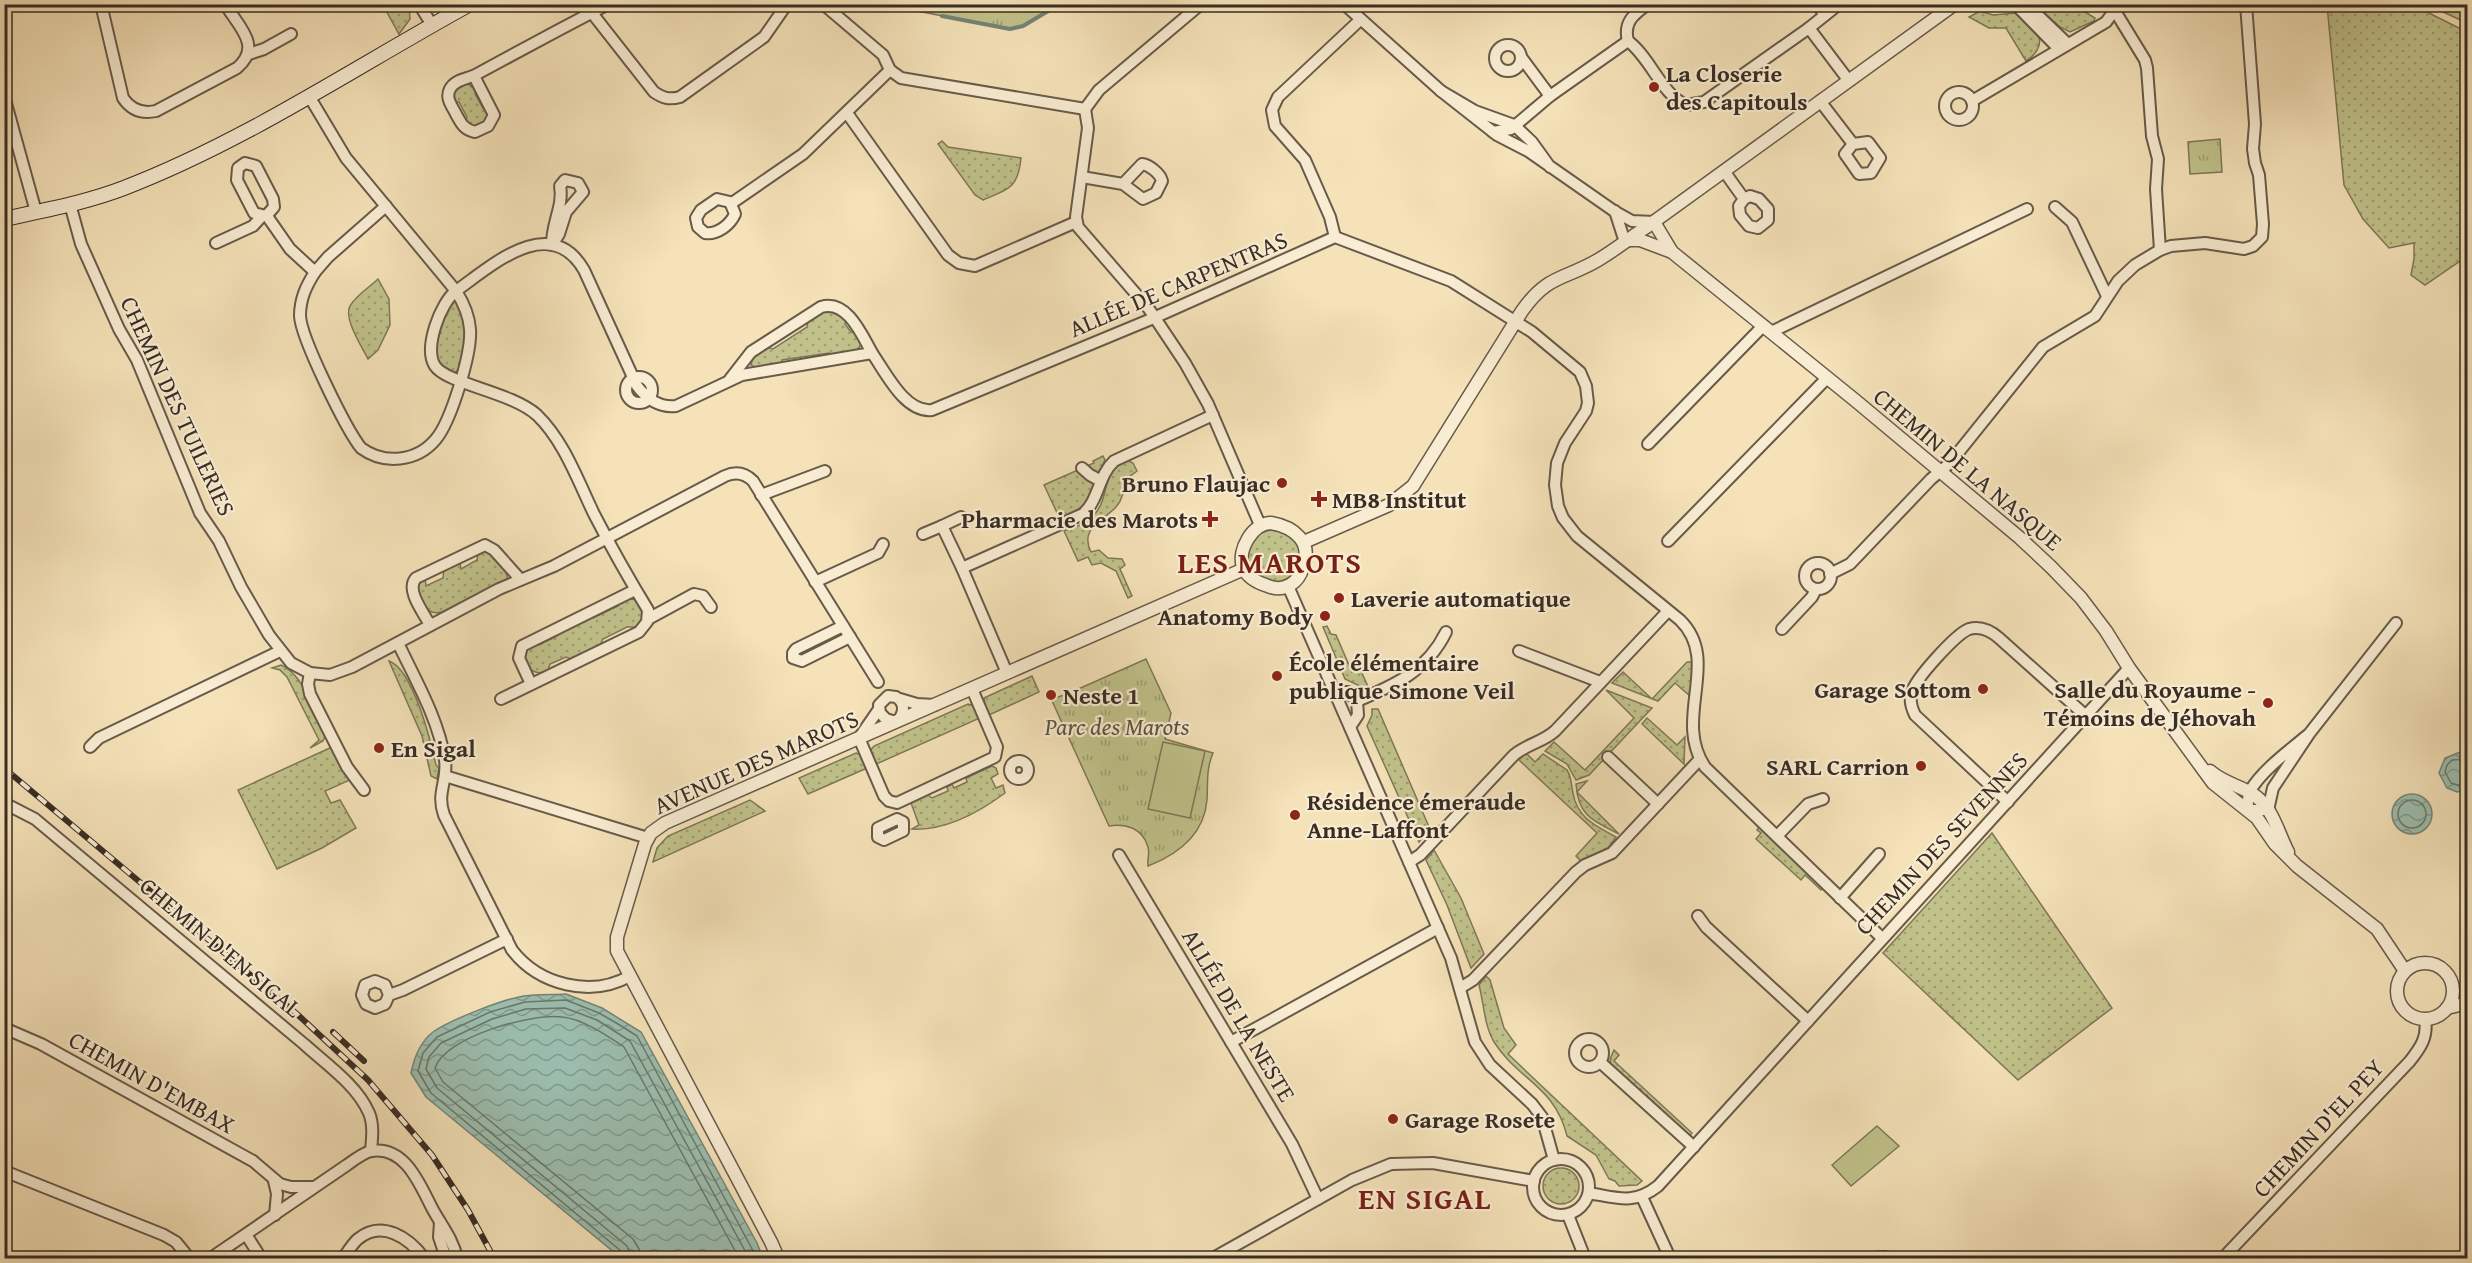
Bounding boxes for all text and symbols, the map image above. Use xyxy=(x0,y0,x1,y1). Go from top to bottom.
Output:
place label: La Closerie des Capitouls xyxy=(1666,56,1808,119)
marker: La Closerie des Capitouls xyxy=(1647,80,1661,94)
street label: ALLÉE DE CARPENTRAS xyxy=(1063,222,1293,346)
street label: CHEMIN DES TUILERIES xyxy=(112,291,244,521)
street label: CHEMIN DE LA NASQUE xyxy=(1866,379,2070,559)
place label: Bruno Flaujac xyxy=(1122,466,1270,501)
marker: Bruno Flaujac xyxy=(1275,476,1289,490)
place label: MB8 Institut xyxy=(1332,482,1466,517)
marker: MB8 Institut xyxy=(1310,490,1328,508)
place label: Pharmacie des Marots xyxy=(961,502,1198,537)
marker: Pharmacie des Marots xyxy=(1203,512,1217,526)
district label: LES MAROTS xyxy=(1178,540,1362,584)
place label: Laverie automatique xyxy=(1351,581,1571,616)
marker: Laverie automatique xyxy=(1332,591,1346,605)
place label: Anatomy Body xyxy=(1157,599,1314,634)
marker: Anatomy Body xyxy=(1318,609,1332,623)
place label: École élémentaire publique Simone Veil xyxy=(1289,645,1515,708)
marker: École élémentaire publique Simone Veil xyxy=(1270,669,1284,683)
place label: Garage Sottom xyxy=(1814,672,1971,707)
place label: Salle du Royaume - Témoins de Jéhovah xyxy=(2044,672,2256,735)
place label: Neste 1 xyxy=(1063,678,1140,713)
marker: Garage Sottom xyxy=(1976,682,1990,696)
marker: Neste 1 xyxy=(1044,688,1058,702)
marker: Salle du Royaume - Témoins de Jéhovah xyxy=(2261,696,2275,710)
street label: AVENUE DES MAROTS xyxy=(648,701,864,823)
park label: Parc des Marots xyxy=(1044,709,1190,744)
place label: En Sigal xyxy=(391,731,476,766)
marker: En Sigal xyxy=(372,741,386,755)
street label: CHEMIN DES SEVENNES xyxy=(1846,743,2036,943)
place label: SARL Carrion xyxy=(1766,749,1909,784)
marker: SARL Carrion xyxy=(1914,759,1928,773)
place label: Résidence émeraude Anne-Laffont xyxy=(1307,784,1526,847)
marker: Résidence émeraude Anne-Laffont xyxy=(1288,808,1302,822)
street label: CHEMIN D'EN SIGAL xyxy=(132,869,310,1026)
street label: ALLÉE DE LA NESTE xyxy=(1173,922,1305,1108)
street label: CHEMIN D'EMBAX xyxy=(63,1022,241,1142)
street label: CHEMIN D'EL PEY xyxy=(2244,1051,2392,1205)
place label: Garage Rosete xyxy=(1405,1102,1556,1137)
marker: Garage Rosete xyxy=(1386,1112,1400,1126)
district label: EN SIGAL xyxy=(1358,1176,1492,1220)

